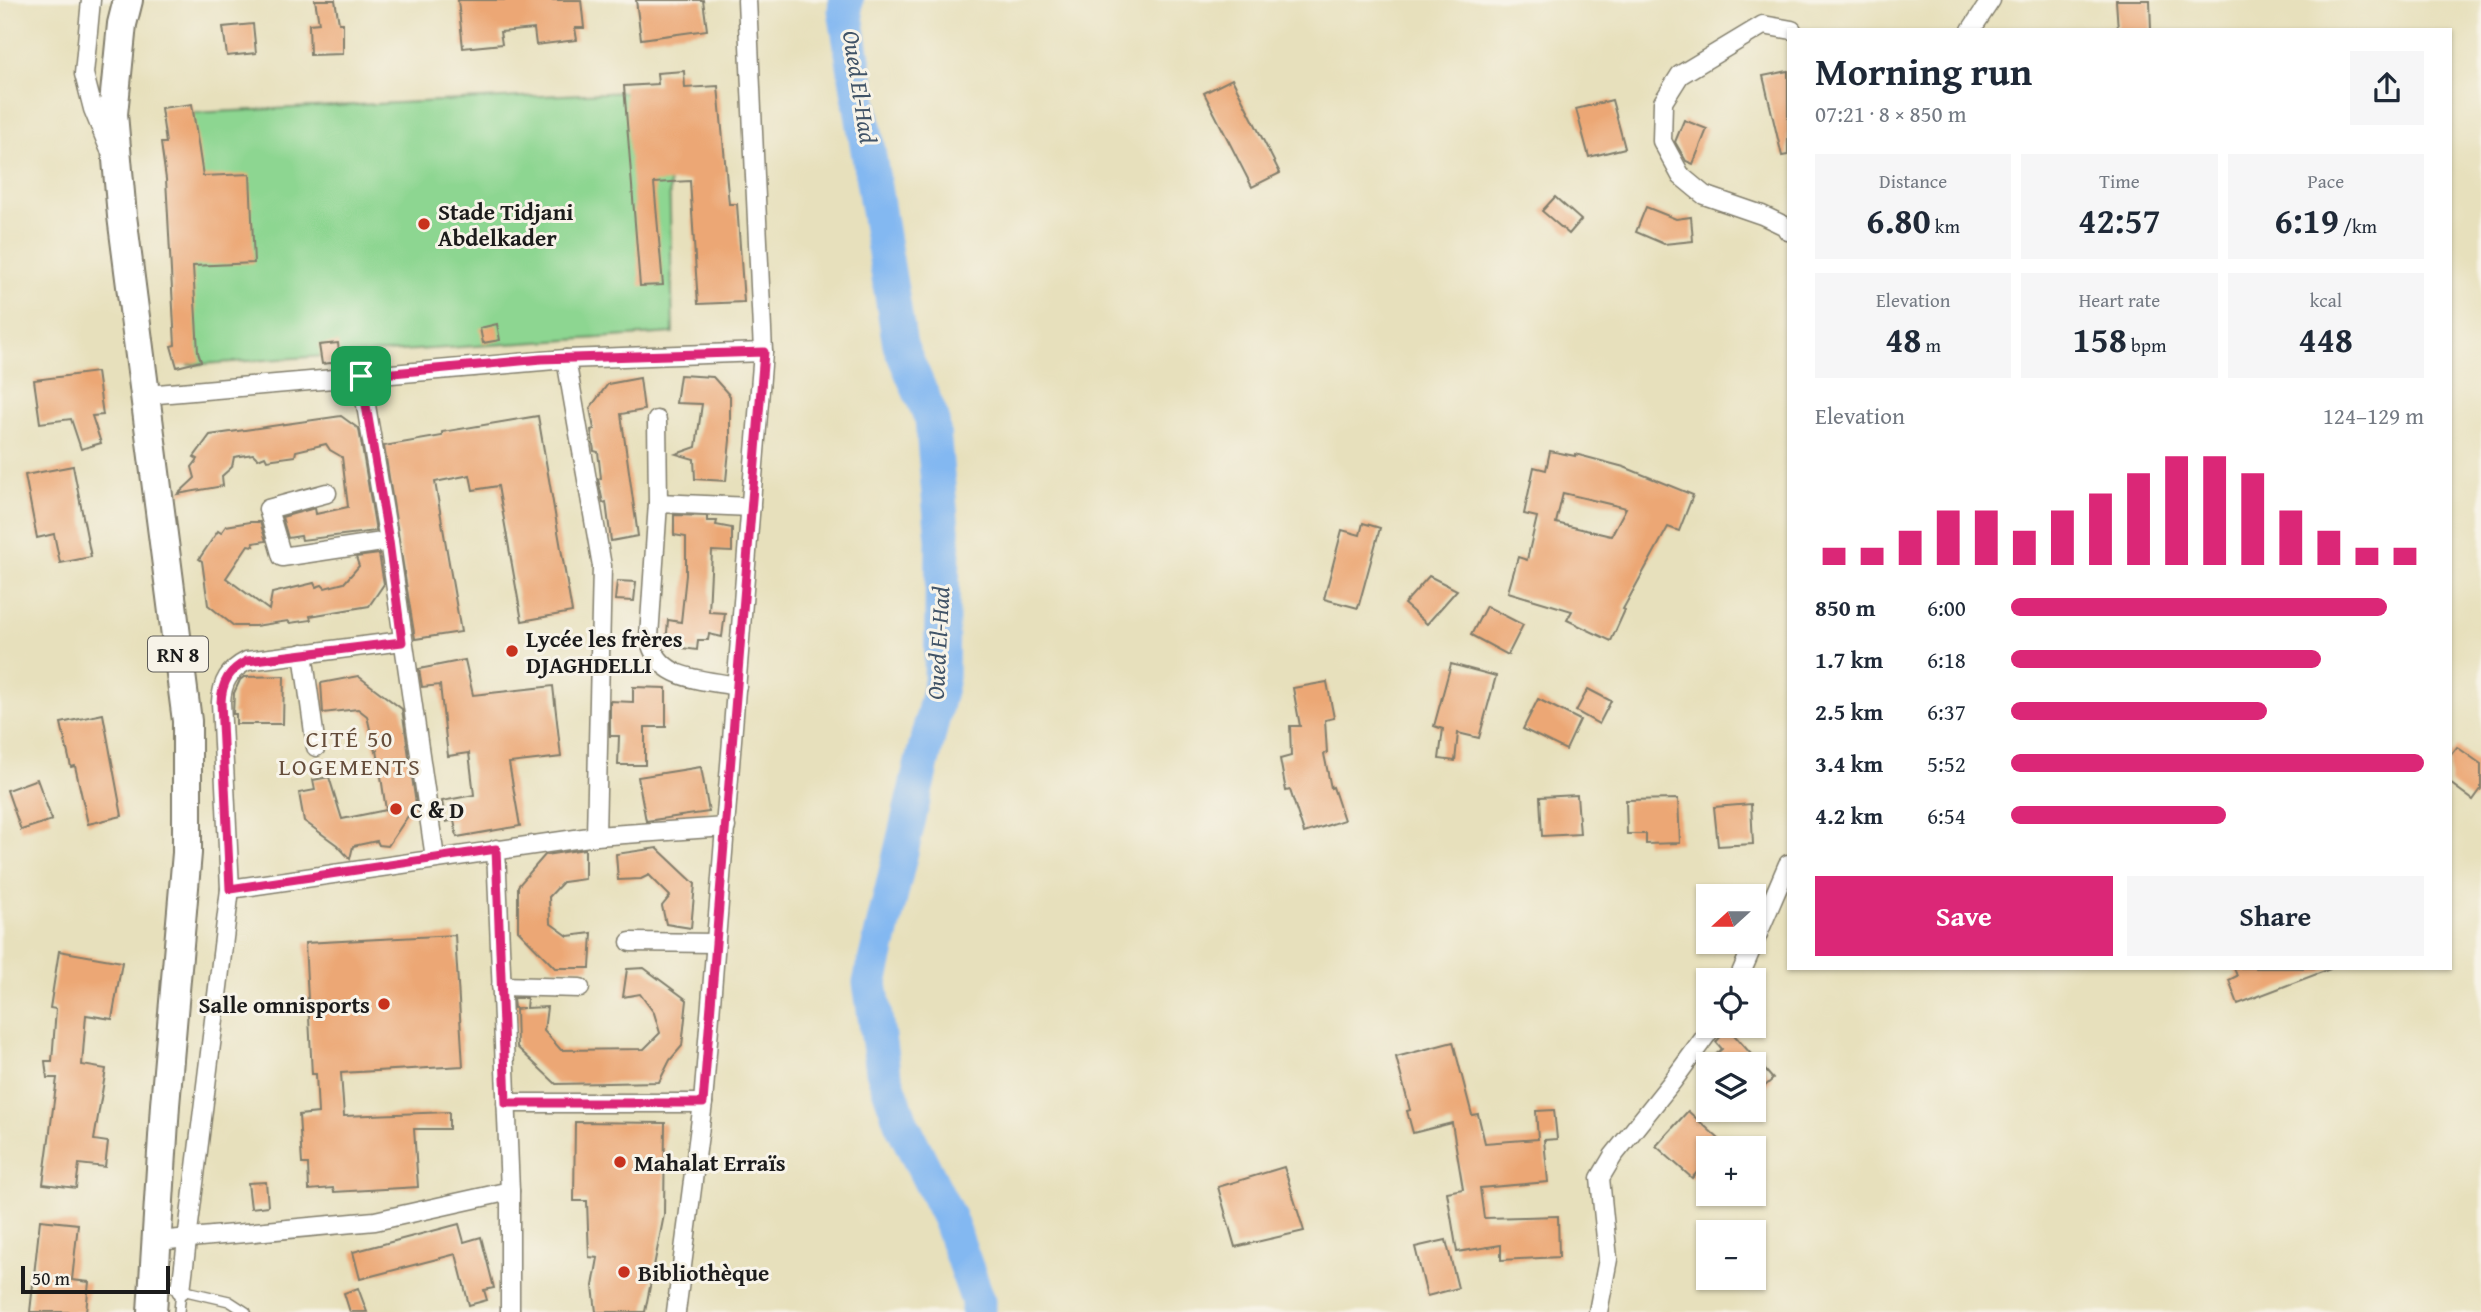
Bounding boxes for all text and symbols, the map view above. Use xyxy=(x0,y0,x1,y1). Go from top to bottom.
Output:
water label: Oued El-Had xyxy=(834,28,886,146)
text: Morning run xyxy=(1815,43,2032,99)
button: share xyxy=(2350,51,2424,125)
text: 07:21 · 8 × 850 m xyxy=(1815,97,1967,130)
text: Distance xyxy=(1879,167,1947,195)
text: Time xyxy=(2099,167,2140,195)
text: Pace xyxy=(2308,167,2344,195)
place label: Stade Tidjani Abdelkader xyxy=(438,195,573,254)
text: 6.80 xyxy=(1866,195,1931,246)
text: 42:57 xyxy=(2078,195,2161,246)
text: 6:19 xyxy=(2275,195,2339,246)
text: km xyxy=(1931,212,1960,240)
text: /km xyxy=(2339,212,2377,240)
marker: Stade Tidjani Abdelkader xyxy=(416,216,432,232)
text: Elevation xyxy=(1876,286,1950,314)
text: Heart rate xyxy=(2079,286,2160,314)
text: kcal xyxy=(2310,286,2342,314)
text: 48 xyxy=(1885,314,1921,365)
text: 158 xyxy=(2072,314,2127,365)
text: 448 xyxy=(2299,314,2353,365)
text: m xyxy=(1921,331,1941,359)
text: bpm xyxy=(2127,331,2167,359)
pin xyxy=(331,346,391,406)
icon: arrive xyxy=(342,357,380,395)
text: Elevation xyxy=(1815,399,1905,432)
text: 124–129 m xyxy=(2323,399,2424,432)
water label: Oued El-Had xyxy=(918,585,958,701)
text: 850 m xyxy=(1815,591,1876,624)
text: 6:00 xyxy=(1927,591,1966,624)
place label: Lycée les frères DJAGHDELLI xyxy=(526,622,683,681)
road number: RN 8 xyxy=(148,636,208,672)
marker: Lycée les frères DJAGHDELLI xyxy=(504,643,520,659)
text: 1.7 km xyxy=(1815,643,1883,676)
text: 6:18 xyxy=(1927,643,1966,676)
text: 2.5 km xyxy=(1815,695,1883,728)
text: 6:37 xyxy=(1927,695,1966,728)
district label: CITÉ 50 LOGEMENTS xyxy=(278,721,422,784)
text: 3.4 km xyxy=(1815,747,1883,780)
text: 5:52 xyxy=(1927,747,1966,780)
place label: C & D xyxy=(410,793,464,826)
text: 4.2 km xyxy=(1815,799,1883,832)
text: 6:54 xyxy=(1927,799,1966,832)
marker: C & D xyxy=(388,801,404,817)
button: Save xyxy=(1815,876,2113,956)
button: Share xyxy=(2127,876,2424,956)
north arrow xyxy=(1696,884,1766,954)
map controls xyxy=(1696,884,1766,1290)
button: locate xyxy=(1696,968,1766,1038)
place label: Salle omnisports xyxy=(198,988,370,1021)
marker: Salle omnisports xyxy=(376,996,392,1012)
button: layers xyxy=(1696,1052,1766,1122)
button: + xyxy=(1696,1136,1766,1206)
place label: Mahalat Erraïs xyxy=(634,1146,786,1179)
marker: Mahalat Erraïs xyxy=(612,1154,628,1170)
button: − xyxy=(1696,1220,1766,1290)
place label: Bibliothèque xyxy=(638,1256,769,1289)
scale bar xyxy=(21,1263,170,1295)
text: 50 m xyxy=(32,1264,70,1292)
marker: Bibliothèque xyxy=(616,1264,632,1280)

